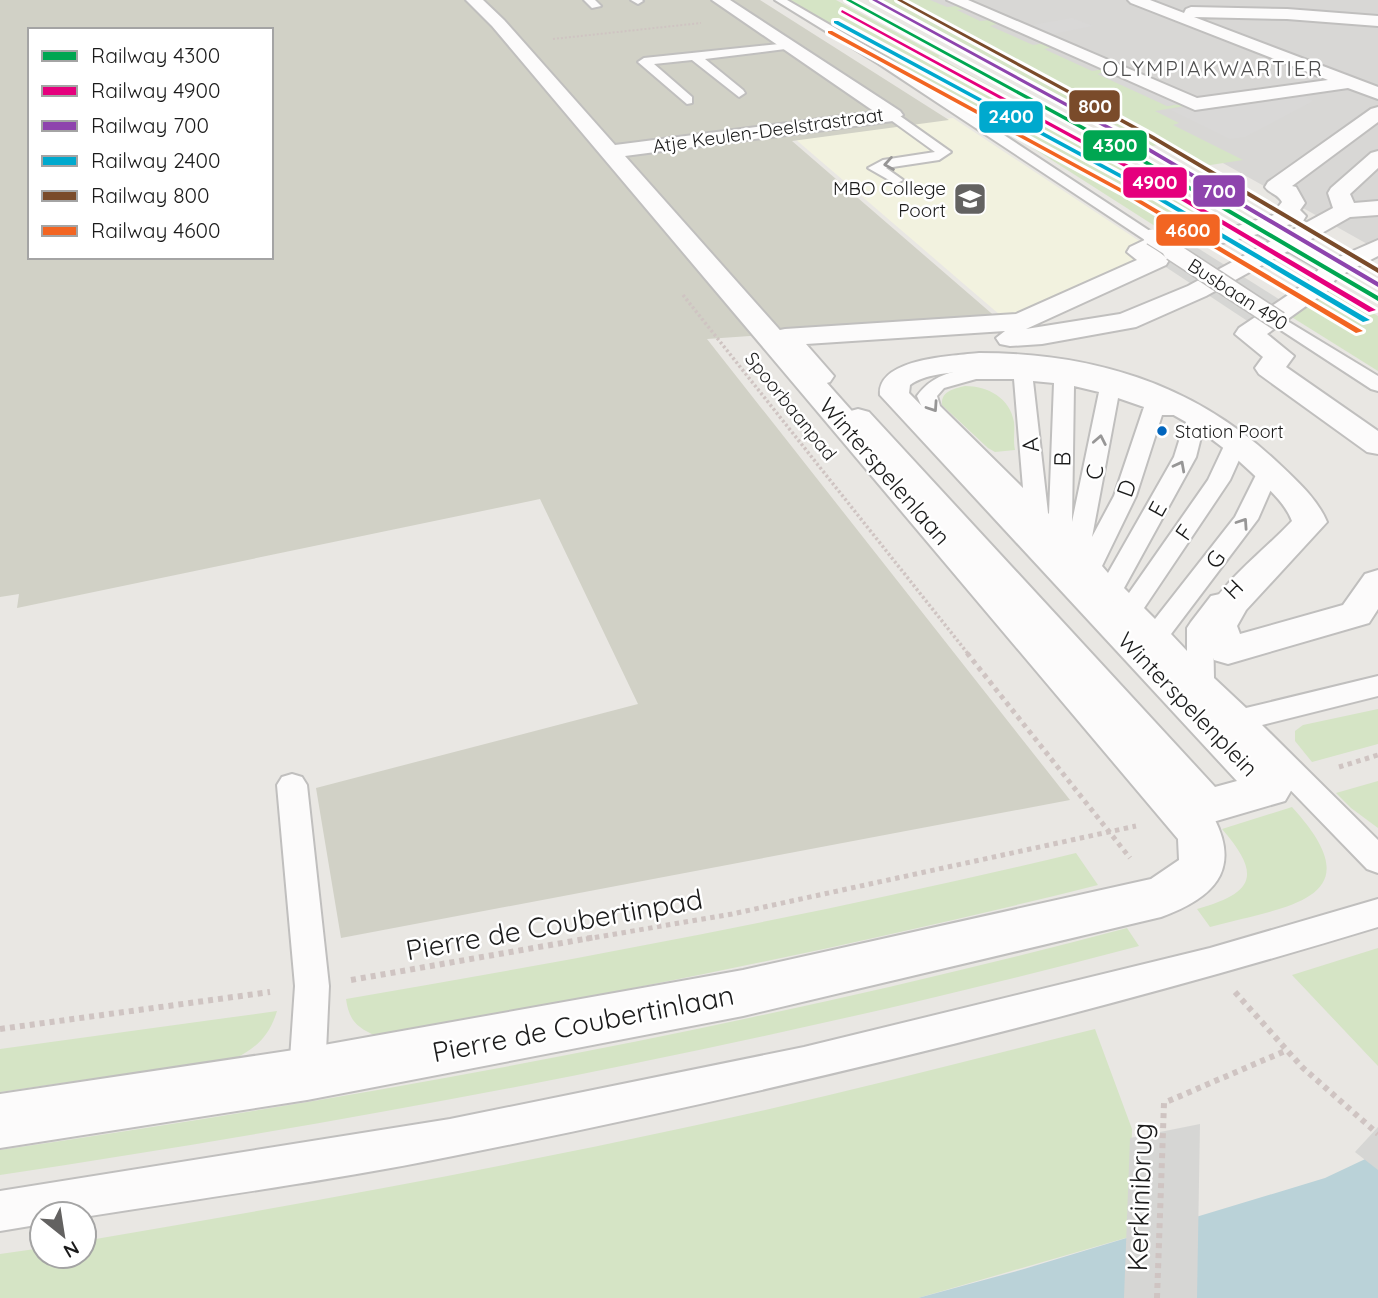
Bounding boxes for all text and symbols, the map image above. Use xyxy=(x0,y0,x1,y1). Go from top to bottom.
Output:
legend xyxy=(28,28,273,259)
text: Railway 4300 xyxy=(91,42,220,68)
district label: OLYMPIAKWARTIER xyxy=(1102,55,1324,81)
text: Railway 4900 xyxy=(91,77,221,103)
line badge: 800 xyxy=(1068,89,1121,123)
text: 800 xyxy=(1078,94,1112,118)
line badge: 2400 xyxy=(978,100,1044,134)
street label: Atje Keulen-Deelstrastraat xyxy=(651,102,885,158)
text: 2400 xyxy=(988,104,1034,128)
text: Railway 700 xyxy=(91,112,209,138)
line badge: 4300 xyxy=(1082,129,1148,162)
text: 4300 xyxy=(1093,133,1137,157)
text: Railway 2400 xyxy=(91,147,221,173)
one-way arrow xyxy=(883,155,895,170)
line badge: 4900 xyxy=(1122,166,1188,199)
text: 4900 xyxy=(1133,170,1177,194)
line badge: 700 xyxy=(1192,174,1246,208)
place label: MBO College Poort xyxy=(833,176,946,222)
text: 700 xyxy=(1202,179,1236,203)
school or university icon: MBO College Poort xyxy=(951,180,989,218)
text: Railway 800 xyxy=(91,182,209,208)
line badge: 4600 xyxy=(1155,213,1221,247)
text: Railway 4600 xyxy=(91,217,221,243)
text: 4600 xyxy=(1165,218,1211,242)
street label: Busbaan 490 xyxy=(1183,253,1293,335)
street label: Spoorbaanpad xyxy=(740,347,842,465)
street label: Winterspelenlaan xyxy=(813,391,957,551)
one-way arrow xyxy=(925,399,938,412)
place label: Station Poort xyxy=(1175,420,1284,443)
marker: Station Poort xyxy=(1155,424,1169,438)
one-way arrow xyxy=(1092,434,1107,446)
street label: A xyxy=(1015,436,1045,454)
street label: B xyxy=(1047,451,1077,467)
one-way arrow xyxy=(1172,461,1185,473)
street label: C xyxy=(1078,462,1110,482)
street label: D xyxy=(1110,475,1142,501)
street label: E xyxy=(1141,496,1173,522)
street label: F xyxy=(1168,518,1200,546)
one-way arrow xyxy=(1234,518,1247,531)
street label: G xyxy=(1199,544,1231,574)
street label: H xyxy=(1217,573,1249,605)
street label: Winterspelenplein xyxy=(1112,626,1264,782)
street label: Pierre de Coubertinpad xyxy=(403,881,705,967)
street label: Pierre de Coubertinlaan xyxy=(429,977,737,1069)
street label: Kerkinibrug xyxy=(1119,1122,1159,1272)
north arrow xyxy=(28,1200,98,1270)
text: N xyxy=(59,1236,84,1264)

